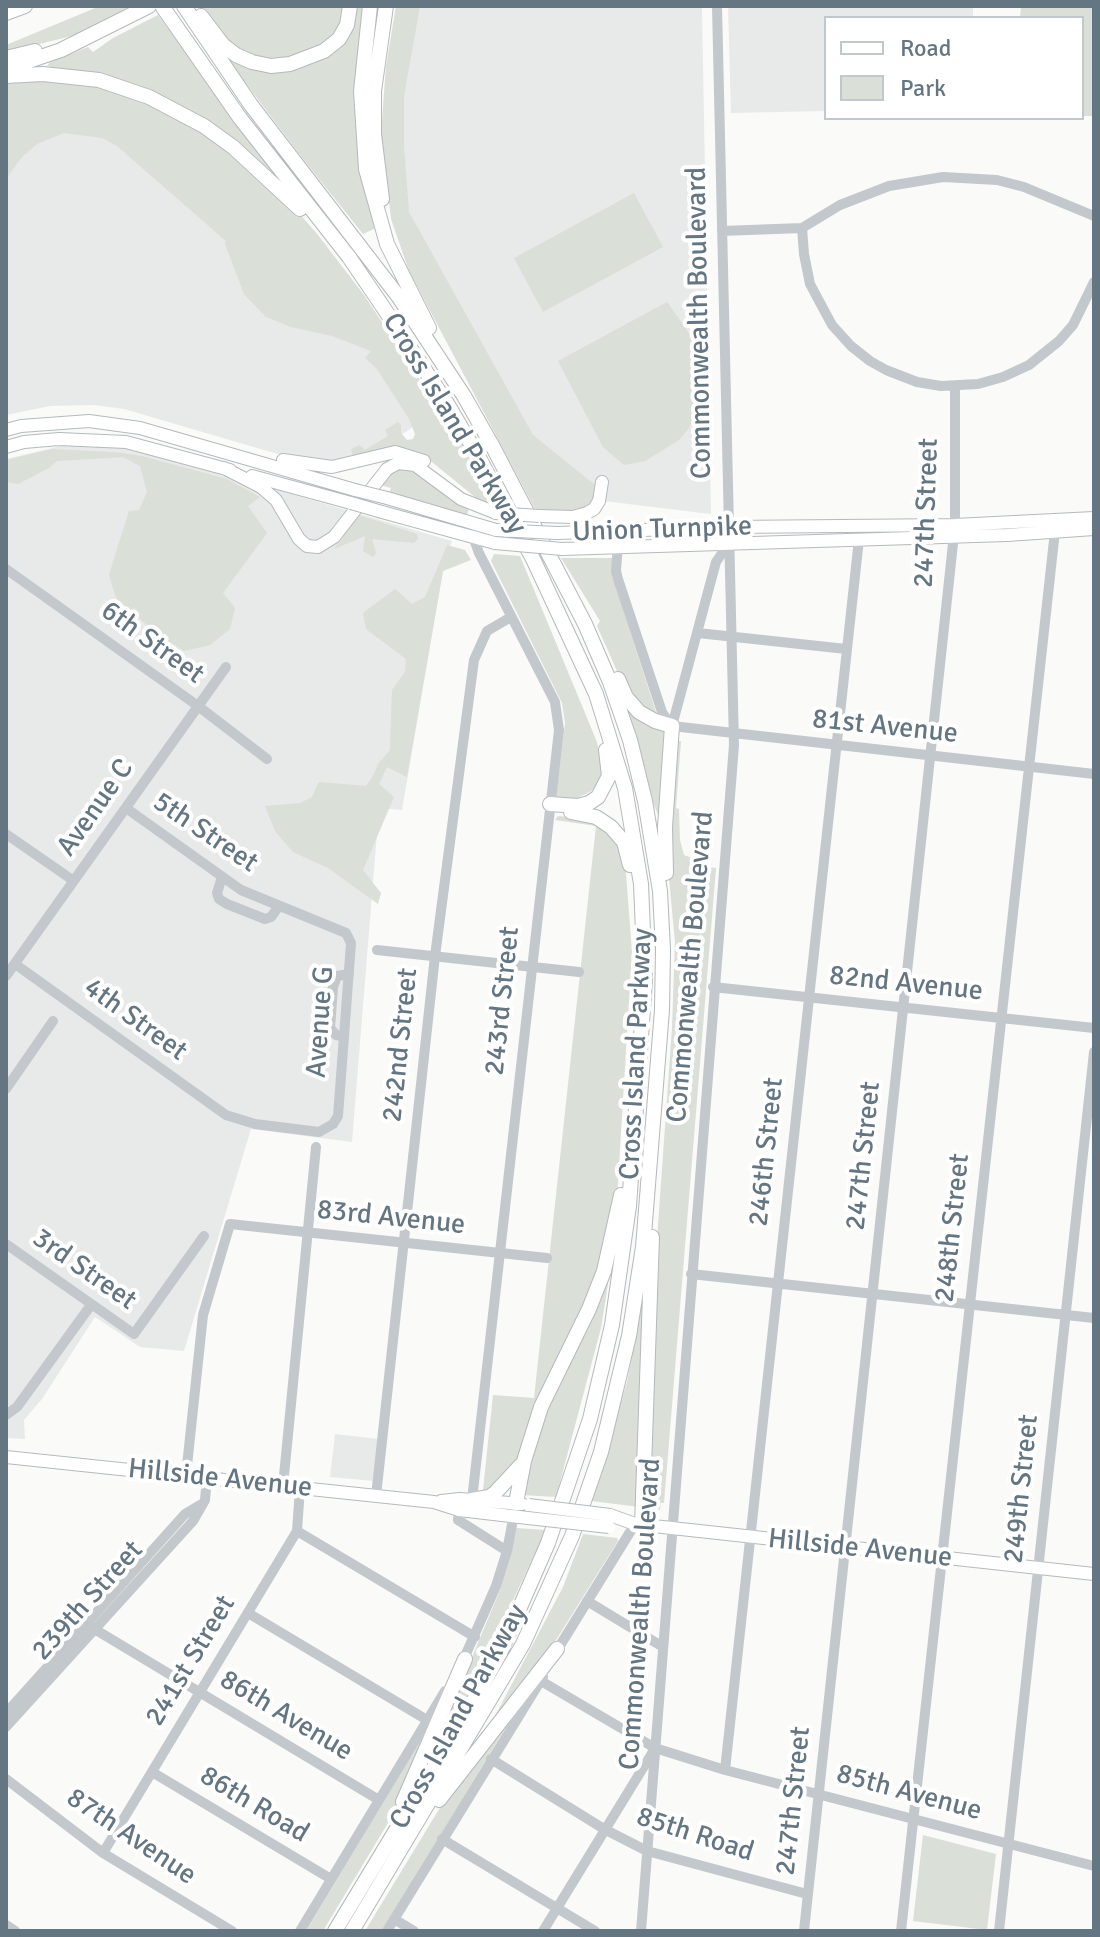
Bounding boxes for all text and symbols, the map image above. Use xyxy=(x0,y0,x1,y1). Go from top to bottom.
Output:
legend xyxy=(824,16,1084,120)
text: Road xyxy=(900,33,951,63)
text: Park xyxy=(900,73,946,103)
street label: Commonwealth Boulevard xyxy=(680,166,720,480)
street label: Cross Island Parkway xyxy=(375,307,533,541)
street label: 247th Street xyxy=(908,438,946,588)
street label: Union Turnpike xyxy=(572,510,752,550)
street label: 6th Street xyxy=(94,594,210,692)
street label: 81st Avenue xyxy=(811,703,959,751)
street label: Avenue C xyxy=(51,753,141,863)
street label: 5th Street xyxy=(146,786,264,880)
street label: Commonwealth Boulevard xyxy=(661,810,721,1124)
street label: 243rd Street xyxy=(478,925,528,1077)
street label: Cross Island Parkway xyxy=(614,927,660,1181)
street label: 82nd Avenue xyxy=(828,959,984,1009)
street label: Avenue G xyxy=(300,965,342,1079)
street label: 242nd Street xyxy=(376,966,426,1124)
street label: 4th Street xyxy=(77,971,193,1069)
street label: 246th Street xyxy=(742,1076,792,1228)
street label: 247th Street xyxy=(839,1080,889,1232)
street label: 248th Street xyxy=(928,1152,978,1304)
street label: 83rd Avenue xyxy=(315,1194,467,1242)
street label: 3rd Street xyxy=(26,1222,142,1318)
street label: 249th Street xyxy=(997,1413,1047,1565)
street label: Hillside Avenue xyxy=(126,1453,314,1505)
street label: Commonwealth Boulevard xyxy=(613,1457,669,1771)
street label: Hillside Avenue xyxy=(766,1523,954,1575)
street label: 239th Street xyxy=(25,1534,151,1668)
street label: 241st Street xyxy=(139,1590,243,1732)
street label: Cross Island Parkway xyxy=(383,1599,535,1835)
street label: 86th Avenue xyxy=(213,1663,359,1769)
street label: 247th Street xyxy=(769,1725,819,1877)
street label: 85th Avenue xyxy=(833,1757,985,1829)
street label: 86th Road xyxy=(193,1759,315,1851)
street label: 87th Avenue xyxy=(60,1781,202,1893)
street label: 85th Road xyxy=(632,1800,758,1870)

